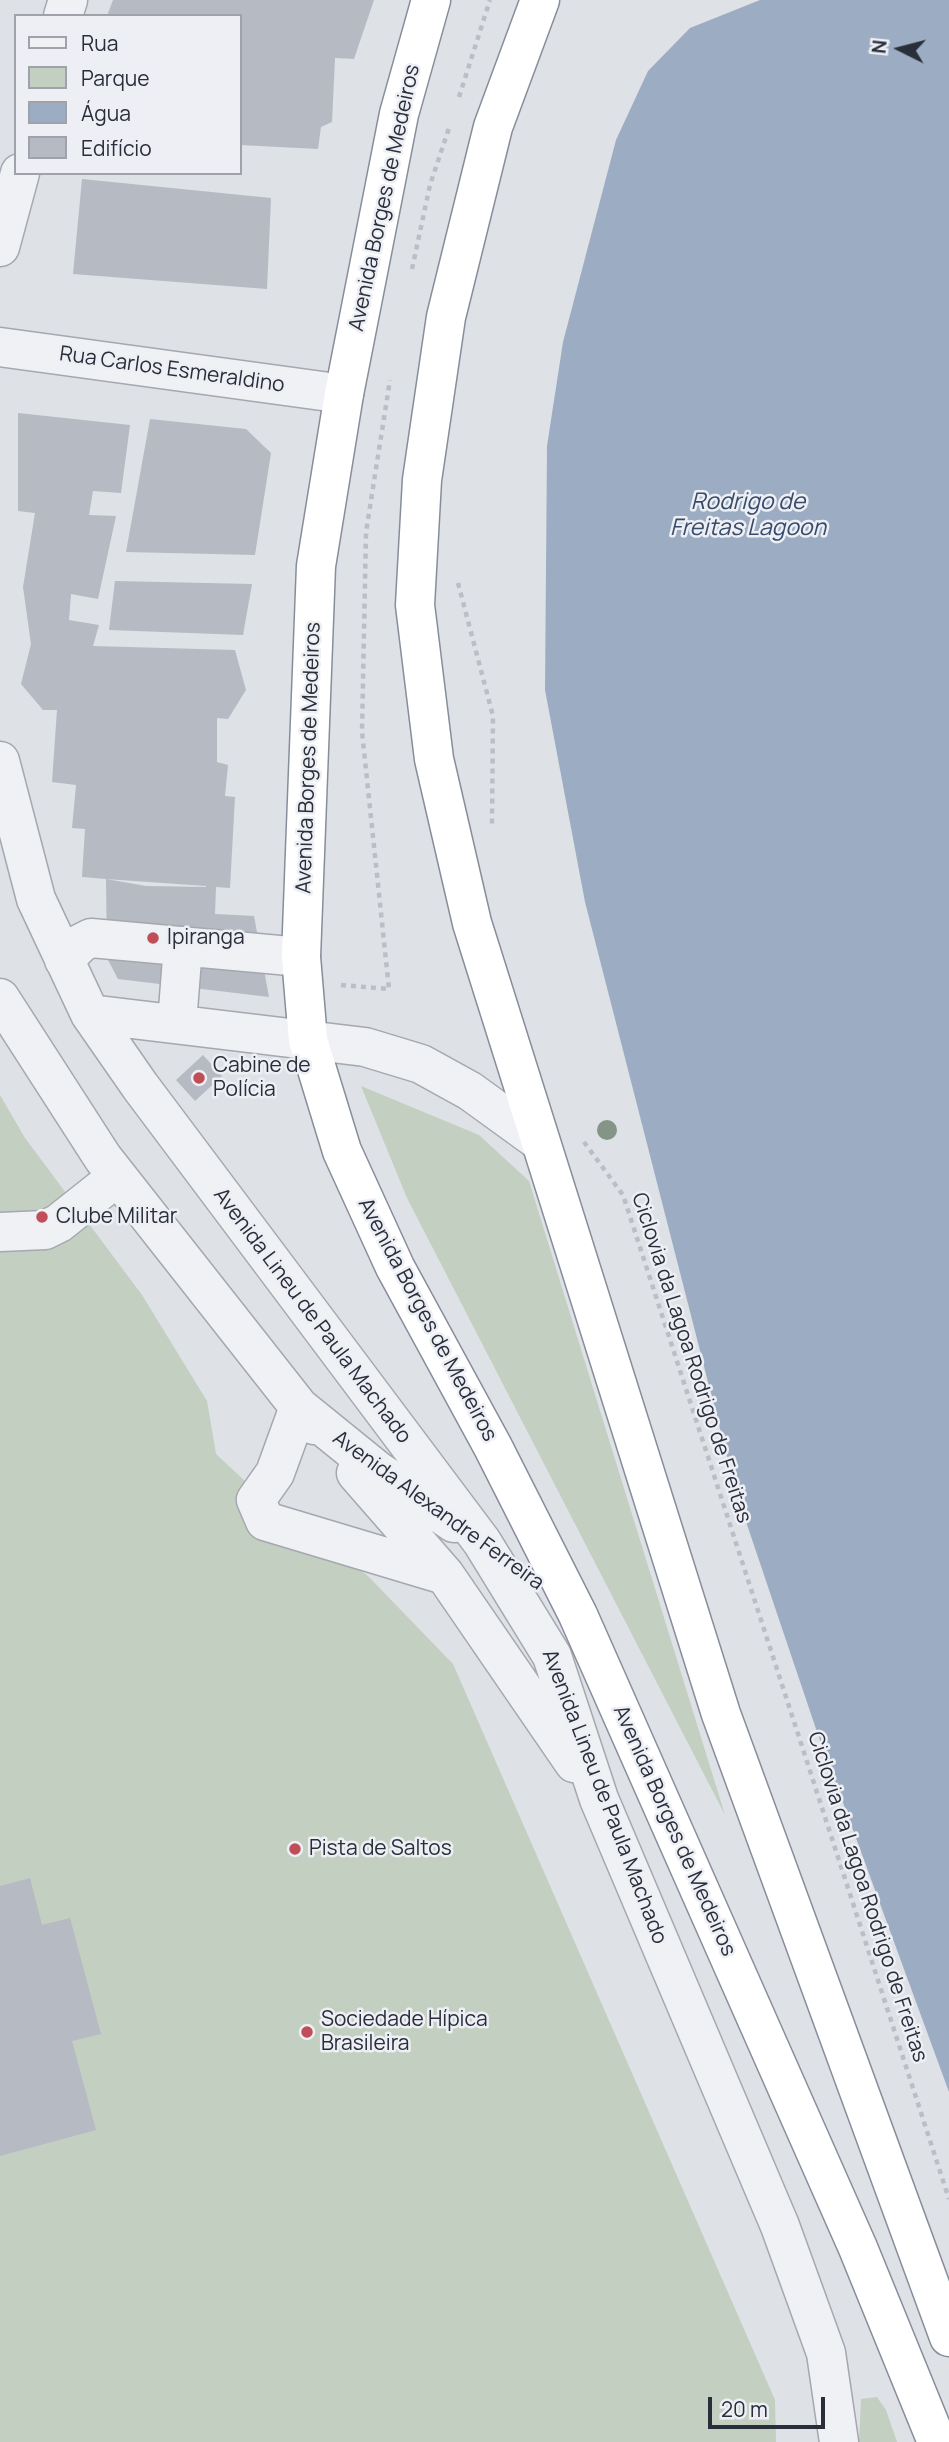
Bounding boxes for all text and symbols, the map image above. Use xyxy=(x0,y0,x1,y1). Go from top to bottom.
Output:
legend xyxy=(14,14,242,175)
north arrow xyxy=(865,14,935,84)
text: Rua xyxy=(81,29,118,57)
text: N xyxy=(865,39,893,55)
street label: Avenida Borges de Medeiros xyxy=(344,62,426,334)
text: Parque xyxy=(81,64,150,92)
text: Água xyxy=(81,99,131,127)
text: Edifício xyxy=(81,134,152,162)
street label: Rua Carlos Esmeraldino xyxy=(58,342,286,398)
water label: Rodrigo de Freitas Lagoon xyxy=(670,489,826,543)
street label: Avenida Borges de Medeiros xyxy=(292,622,326,894)
place label: Ipiranga xyxy=(167,925,245,951)
marker: Ipiranga xyxy=(145,930,161,946)
place label: Cabine de Polícia xyxy=(213,1053,311,1103)
marker: Cabine de Polícia xyxy=(191,1070,207,1086)
street label: Avenida Lineu de Paula Machado xyxy=(208,1183,416,1449)
street label: Ciclovia da Lagoa Rodrigo de Freitas xyxy=(626,1190,756,1526)
street label: Avenida Borges de Medeiros xyxy=(352,1194,502,1446)
place label: Clube Militar xyxy=(56,1204,177,1230)
marker: Clube Militar xyxy=(34,1209,50,1225)
street label: Avenida Alexandre Ferreira xyxy=(327,1426,549,1596)
street label: Avenida Lineu de Paula Machado xyxy=(536,1646,672,1948)
street label: Avenida Borges de Medeiros xyxy=(607,1702,741,1960)
street label: Ciclovia da Lagoa Rodrigo de Freitas xyxy=(802,1729,932,2065)
place label: Pista de Saltos xyxy=(309,1836,452,1862)
marker: Pista de Saltos xyxy=(287,1841,303,1857)
place label: Sociedade Hípica Brasileira xyxy=(321,2007,488,2057)
marker: Sociedade Hípica Brasileira xyxy=(299,2024,315,2040)
scale bar xyxy=(711,2382,828,2426)
text: 20 m xyxy=(721,2395,768,2423)

